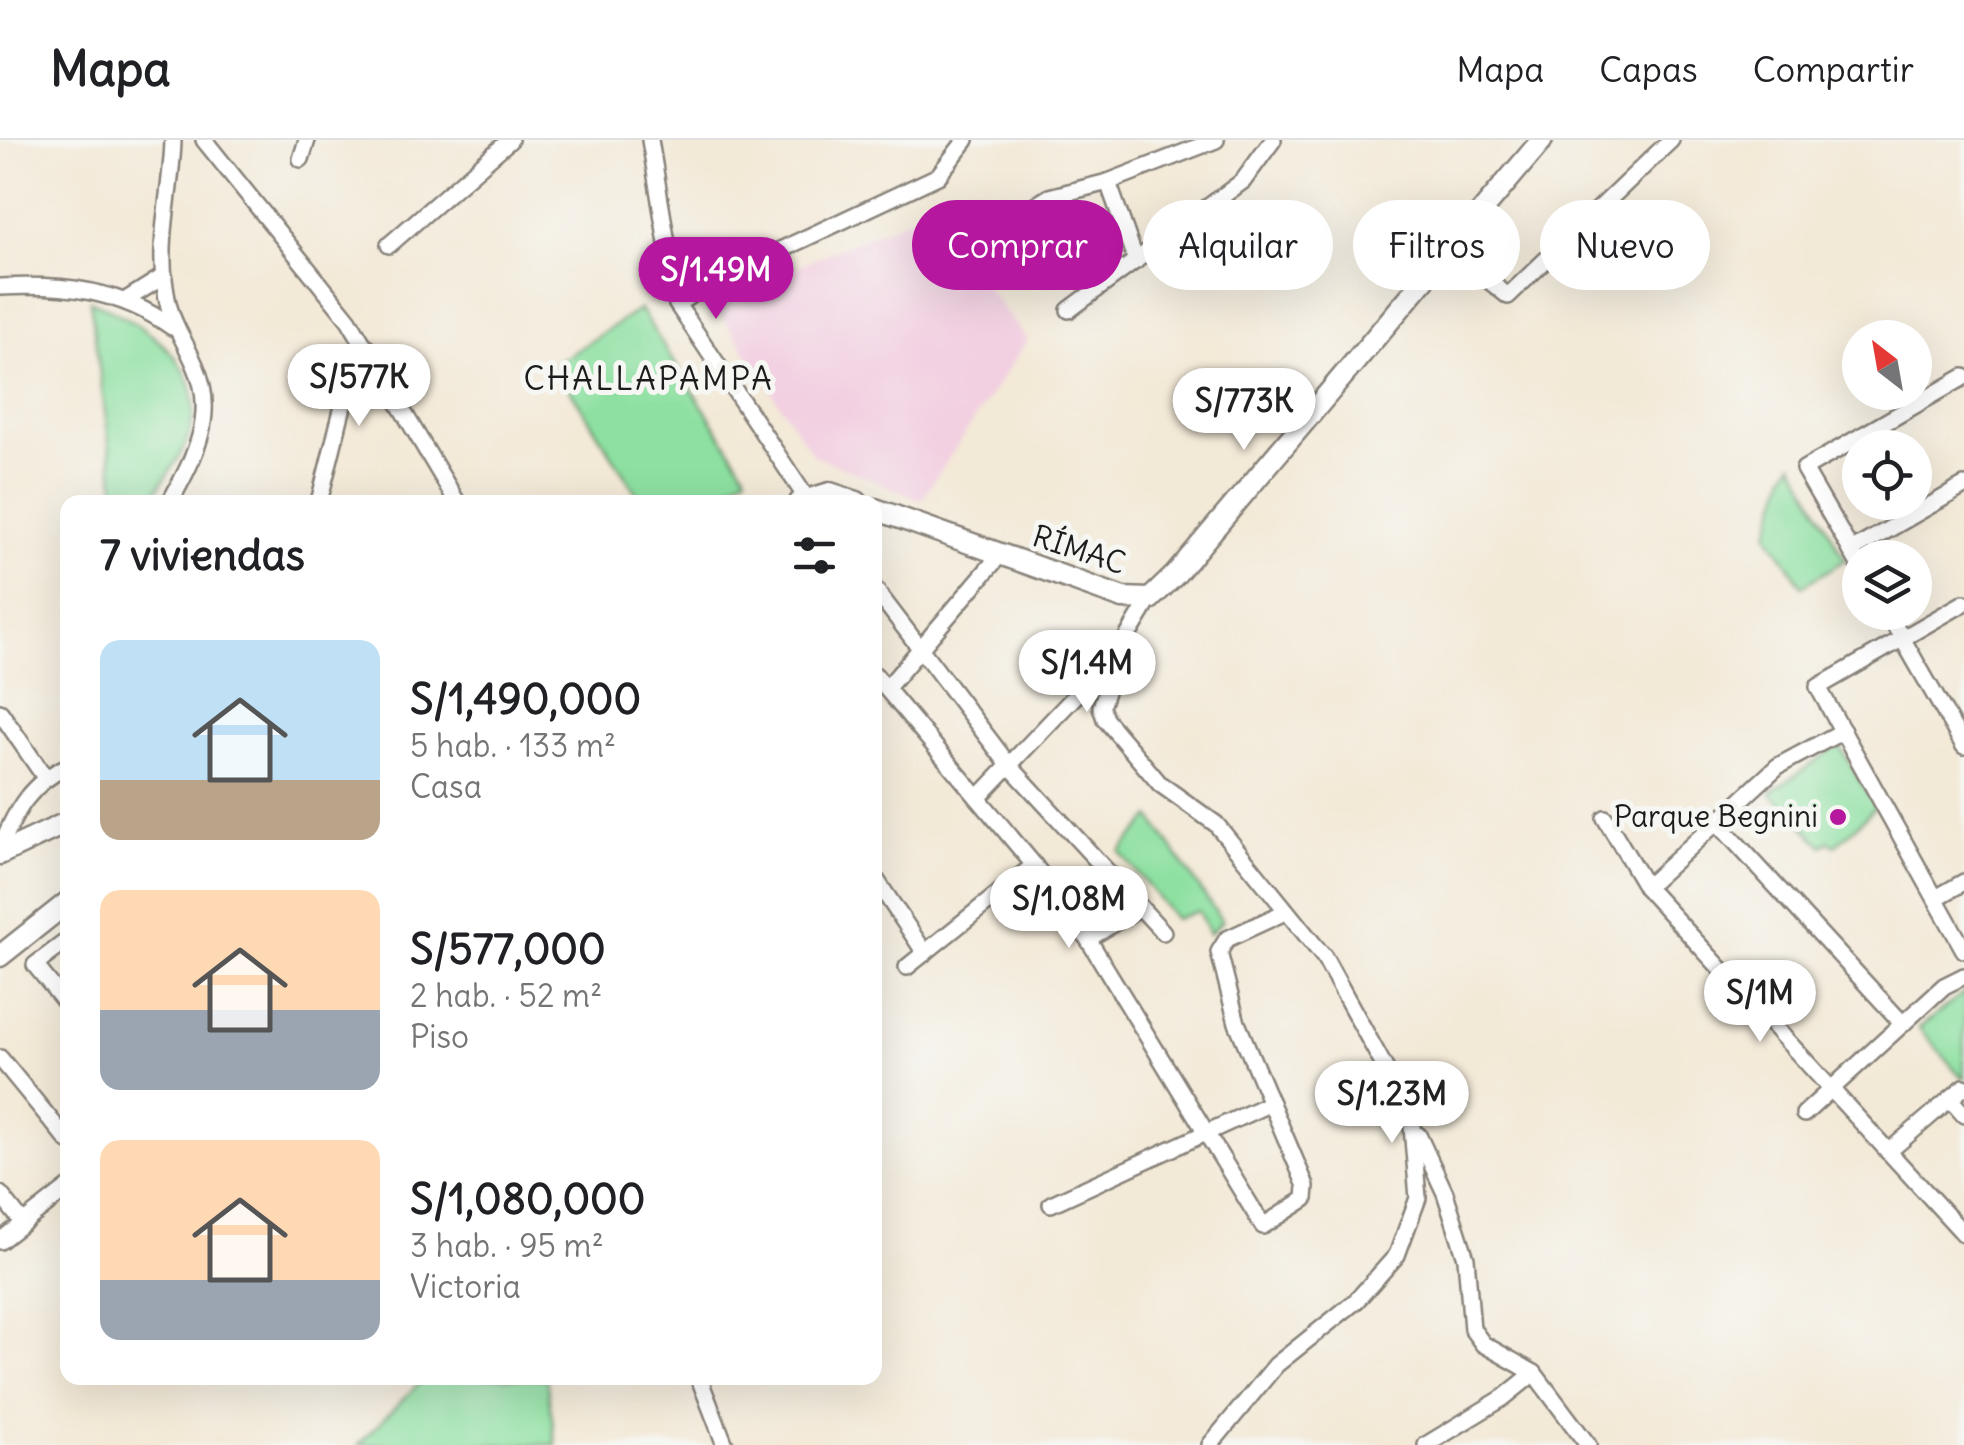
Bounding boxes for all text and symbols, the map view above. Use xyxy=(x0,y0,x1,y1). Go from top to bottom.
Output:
text: Mapa xyxy=(50,39,171,99)
text: Mapa xyxy=(1456,47,1544,91)
text: Capas xyxy=(1599,47,1698,91)
text: Compartir xyxy=(1753,47,1914,91)
chip: Comprar xyxy=(912,200,1123,290)
chip: Alquilar xyxy=(1143,200,1333,290)
chip: Filtros xyxy=(1353,200,1520,290)
chip: Nuevo xyxy=(1540,200,1710,290)
pin: S/1.49M xyxy=(624,237,808,322)
text: S/1.49M xyxy=(660,249,772,290)
north arrow xyxy=(1842,320,1932,410)
map controls xyxy=(1842,320,1932,630)
pin: S/577K xyxy=(278,344,440,429)
text: S/577K xyxy=(310,356,408,397)
district label: CHALLAPAMPA xyxy=(524,358,774,399)
pin: S/773K xyxy=(1163,368,1325,453)
text: S/773K xyxy=(1195,380,1293,421)
button: locate xyxy=(1842,430,1932,520)
street label: RÍMAC xyxy=(1028,516,1131,582)
icon: filters xyxy=(787,528,842,583)
text: 7 viviendas xyxy=(100,529,305,581)
button: layers xyxy=(1842,540,1932,630)
pin: S/1.4M xyxy=(1006,630,1168,715)
text: S/1.4M xyxy=(1041,642,1133,683)
text: S/1,490,000 xyxy=(410,673,641,725)
icon: home xyxy=(180,680,300,800)
text: 5 hab. · 133 m² xyxy=(410,725,616,766)
text: Casa xyxy=(410,766,482,807)
place label: Parque Begnini xyxy=(1614,797,1818,835)
marker: Parque Begnini xyxy=(1827,806,1849,828)
pin: S/1.08M xyxy=(977,866,1161,951)
text: S/1.08M xyxy=(1012,878,1126,919)
text: S/577,000 xyxy=(410,923,606,975)
icon: home xyxy=(180,930,300,1050)
pin: S/1M xyxy=(1701,960,1819,1045)
text: S/1M xyxy=(1726,972,1794,1013)
text: 2 hab. · 52 m² xyxy=(410,975,602,1016)
text: Piso xyxy=(410,1016,469,1057)
pin: S/1.23M xyxy=(1300,1061,1484,1146)
text: S/1.23M xyxy=(1337,1073,1447,1114)
text: S/1,080,000 xyxy=(410,1173,645,1225)
icon: home xyxy=(180,1180,300,1300)
text: 3 hab. · 95 m² xyxy=(410,1225,604,1266)
text: Victoria xyxy=(410,1266,521,1307)

